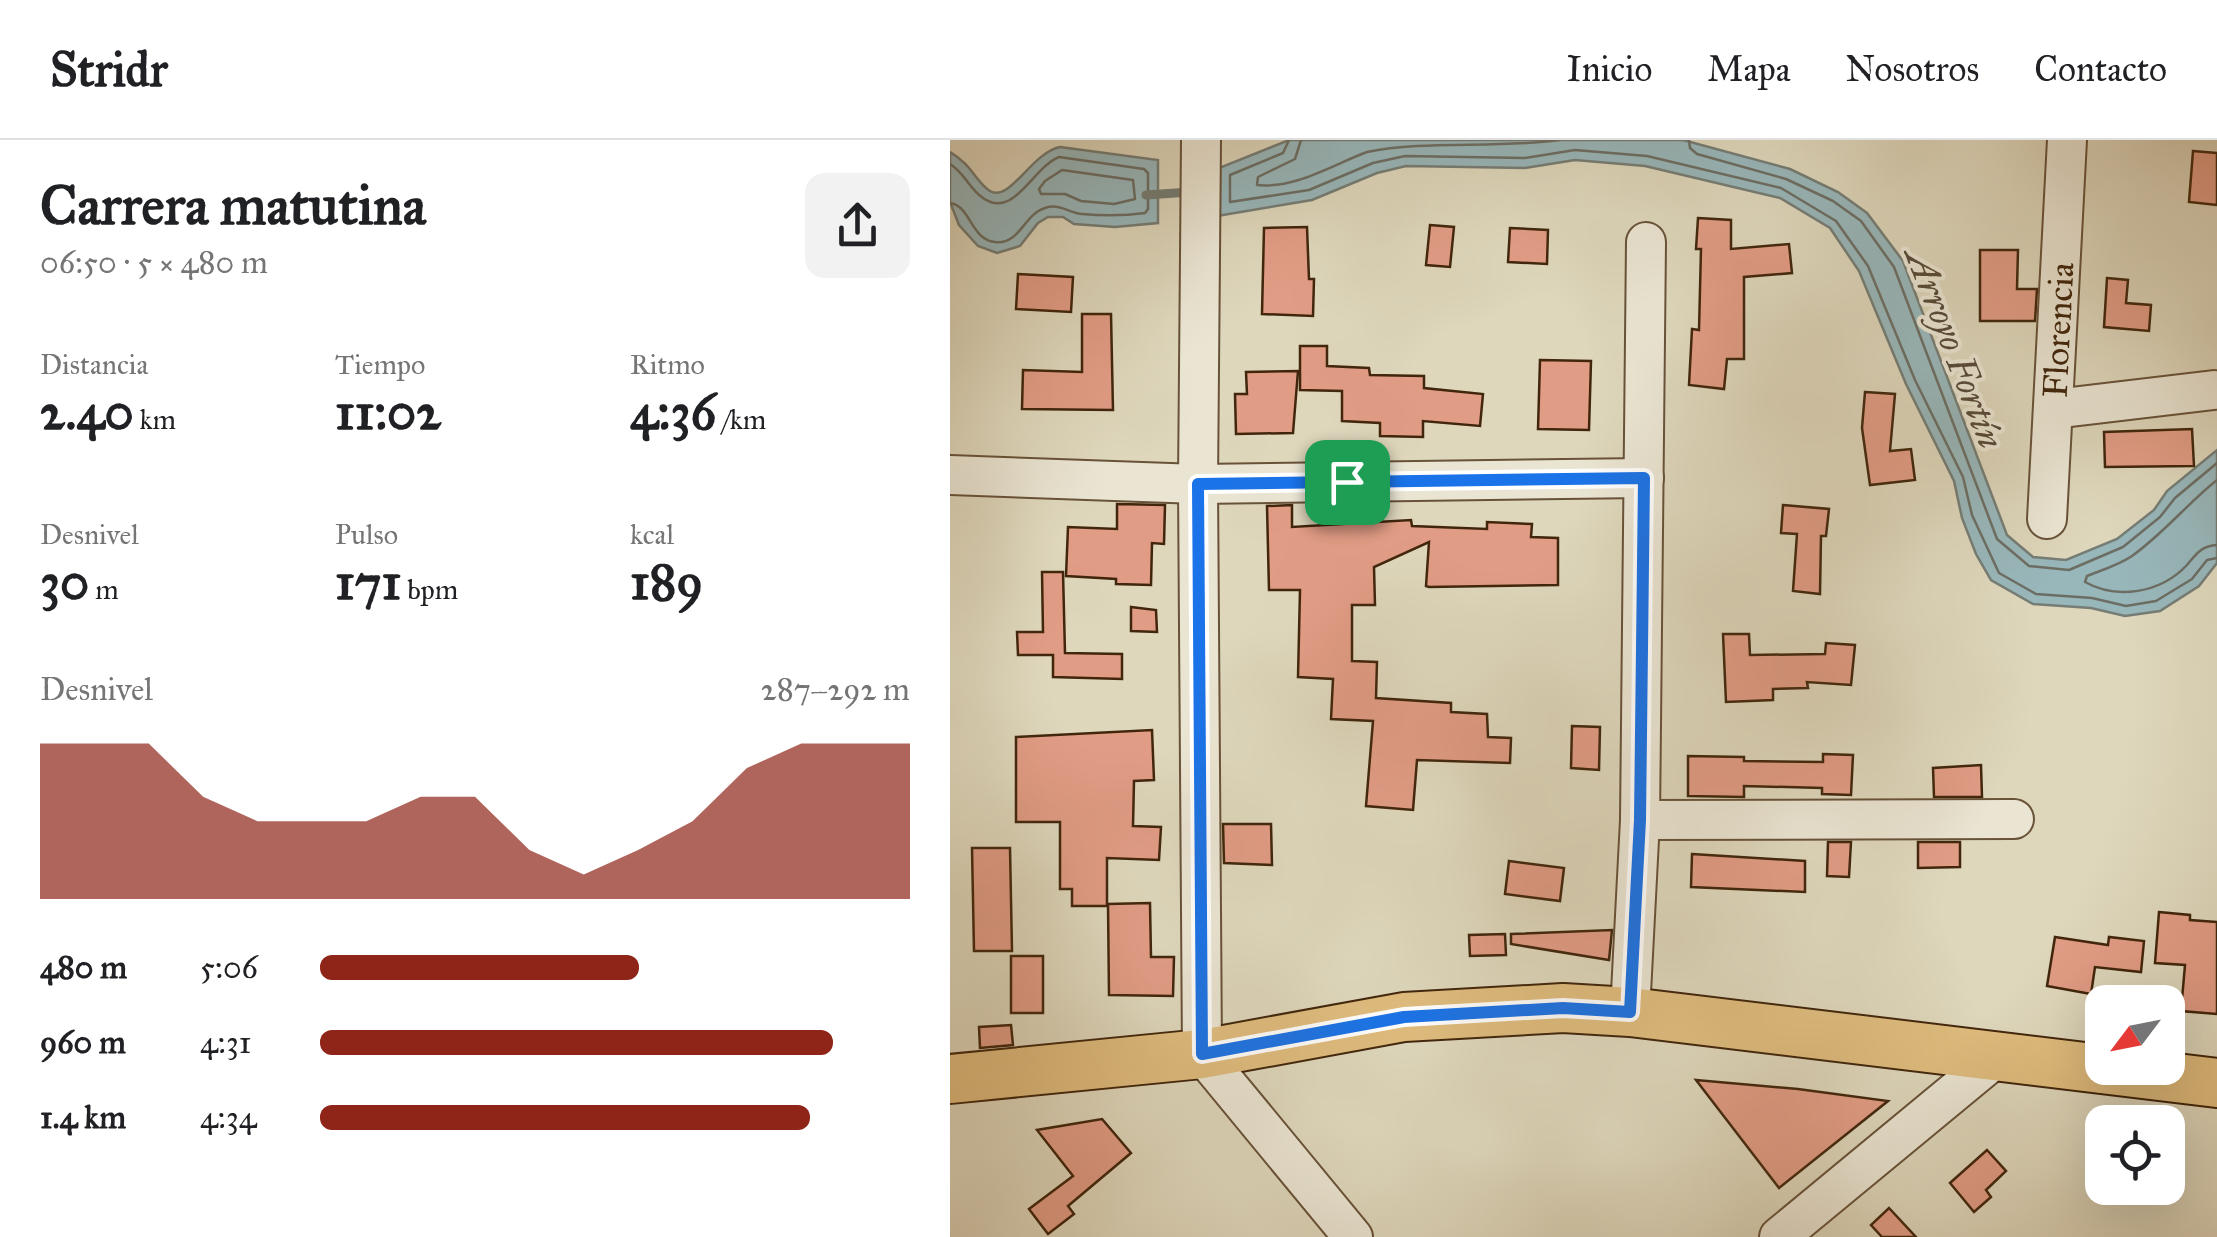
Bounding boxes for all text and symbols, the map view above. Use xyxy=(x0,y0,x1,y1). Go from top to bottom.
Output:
text: Stridr xyxy=(50,40,168,99)
text: Inicio xyxy=(1567,48,1652,91)
text: Mapa xyxy=(1707,48,1791,91)
text: Nosotros xyxy=(1846,48,1979,91)
text: Contacto xyxy=(2034,48,2167,91)
text: Carrera matutina xyxy=(40,172,426,239)
button: share xyxy=(805,173,910,278)
water label: Arroyo Fortín xyxy=(1894,237,2014,455)
text: 06:50 · 5 × 480 m xyxy=(40,243,268,282)
street label: Florencia xyxy=(2033,261,2084,399)
text: Distancia xyxy=(40,347,148,382)
text: Tiempo xyxy=(335,347,425,382)
text: Ritmo xyxy=(630,347,705,382)
text: 2.40 xyxy=(40,382,133,443)
text: 11:02 xyxy=(335,382,441,443)
text: 4:36 xyxy=(630,382,716,443)
text: km xyxy=(133,402,176,437)
text: /km xyxy=(716,402,766,437)
pin xyxy=(1305,440,1390,525)
icon: arrive xyxy=(1320,455,1375,510)
text: Desnivel xyxy=(40,517,139,552)
text: Pulso xyxy=(335,517,398,552)
text: kcal xyxy=(630,517,674,552)
text: 30 xyxy=(40,552,89,613)
text: 171 xyxy=(335,552,401,613)
text: 189 xyxy=(630,552,703,613)
text: m xyxy=(89,572,119,607)
text: bpm xyxy=(401,572,458,607)
text: Desnivel xyxy=(40,670,153,709)
text: 287–292 m xyxy=(761,670,910,709)
text: 480 m xyxy=(40,948,127,987)
text: 5:06 xyxy=(200,948,258,987)
north arrow xyxy=(2085,985,2185,1085)
map controls xyxy=(2085,985,2185,1205)
text: 960 m xyxy=(40,1023,126,1062)
text: 4:31 xyxy=(200,1023,251,1062)
text: 1.4 km xyxy=(40,1098,126,1137)
text: 4:34 xyxy=(200,1098,257,1137)
button: locate xyxy=(2085,1105,2185,1205)

